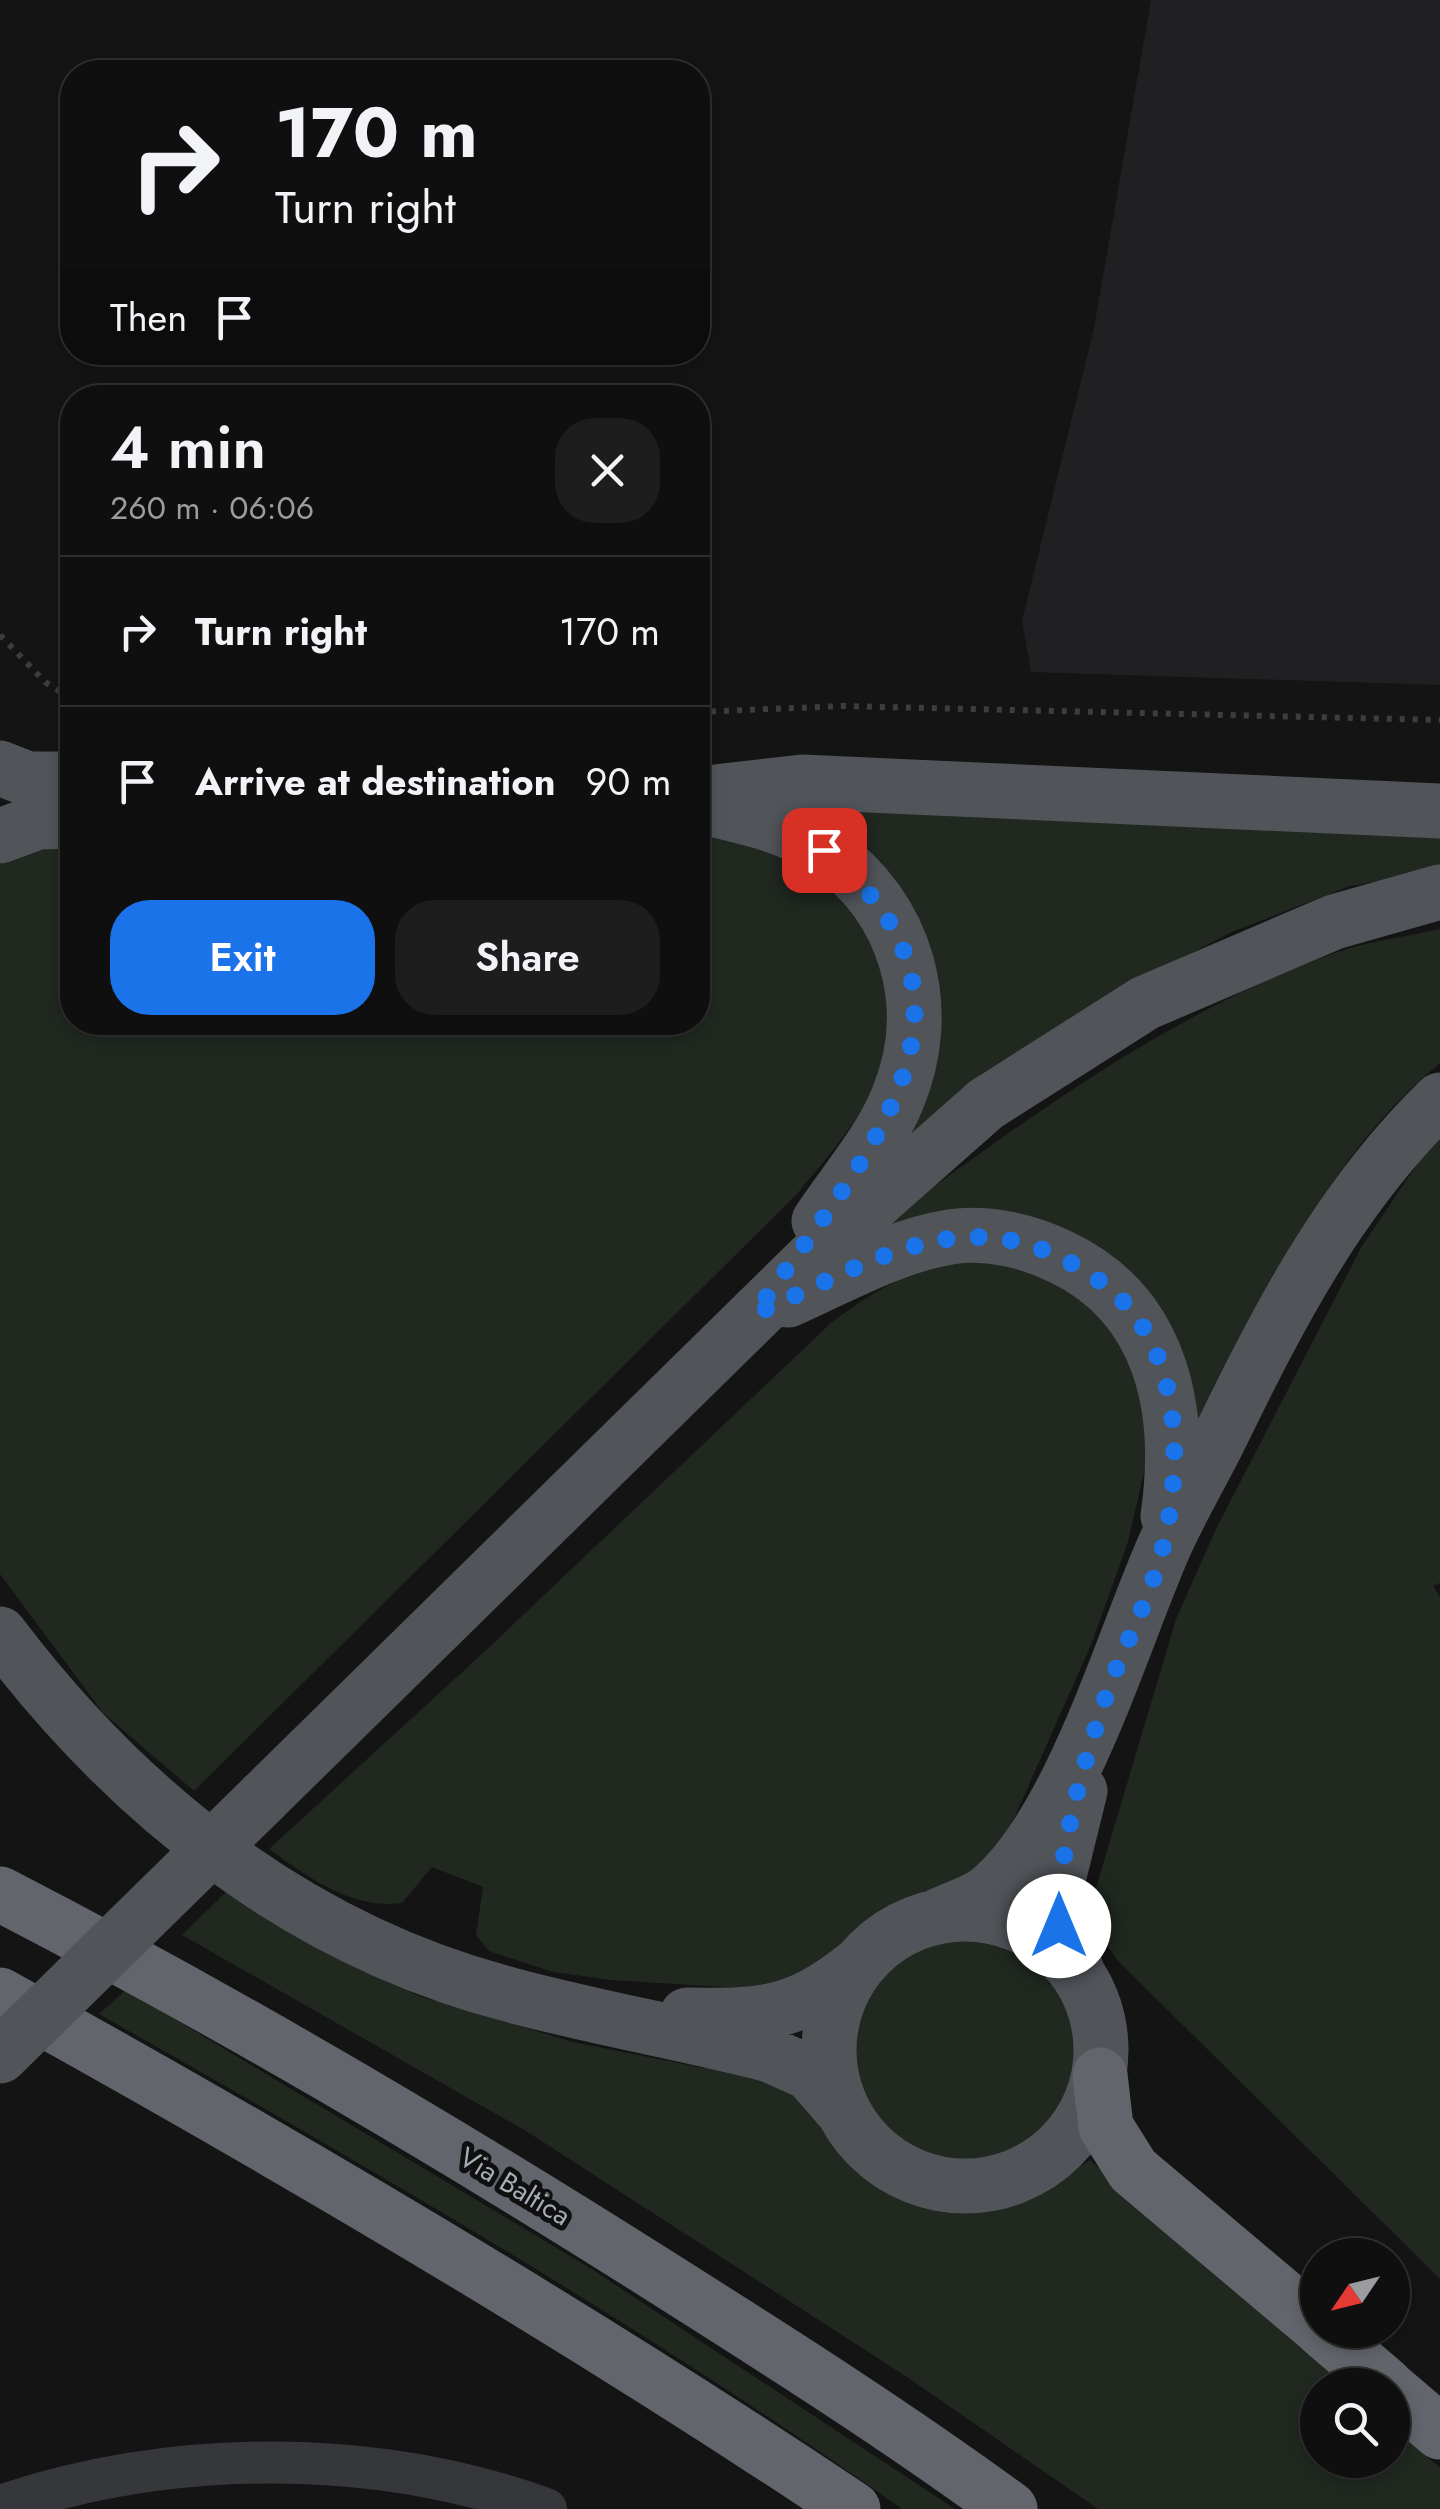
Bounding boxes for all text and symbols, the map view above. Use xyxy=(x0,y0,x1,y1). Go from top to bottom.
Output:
text: 170 m xyxy=(275,82,478,183)
icon: right xyxy=(110,100,240,230)
text: Turn right xyxy=(275,175,456,240)
text: Then xyxy=(110,290,187,345)
icon: arrive xyxy=(207,290,262,345)
text: 4 min xyxy=(110,404,266,491)
button: close xyxy=(555,418,660,523)
text: 260 m · 06:06 xyxy=(110,485,314,531)
icon: right xyxy=(110,604,165,659)
text: Turn right xyxy=(195,604,367,659)
text: 170 m xyxy=(559,604,660,659)
icon: arrive xyxy=(110,754,165,809)
text: Arrive at destination xyxy=(195,754,556,809)
text: 90 m xyxy=(586,754,671,809)
pin xyxy=(782,808,867,893)
icon: arrive xyxy=(797,823,852,878)
button: Exit xyxy=(110,900,375,1015)
button: Share xyxy=(395,900,660,1015)
position arrow xyxy=(1007,1874,1111,1978)
street label: Via Baltica xyxy=(451,2137,578,2236)
north arrow xyxy=(1300,2238,1410,2348)
map controls xyxy=(1300,2238,1410,2478)
button: search xyxy=(1300,2368,1410,2478)

